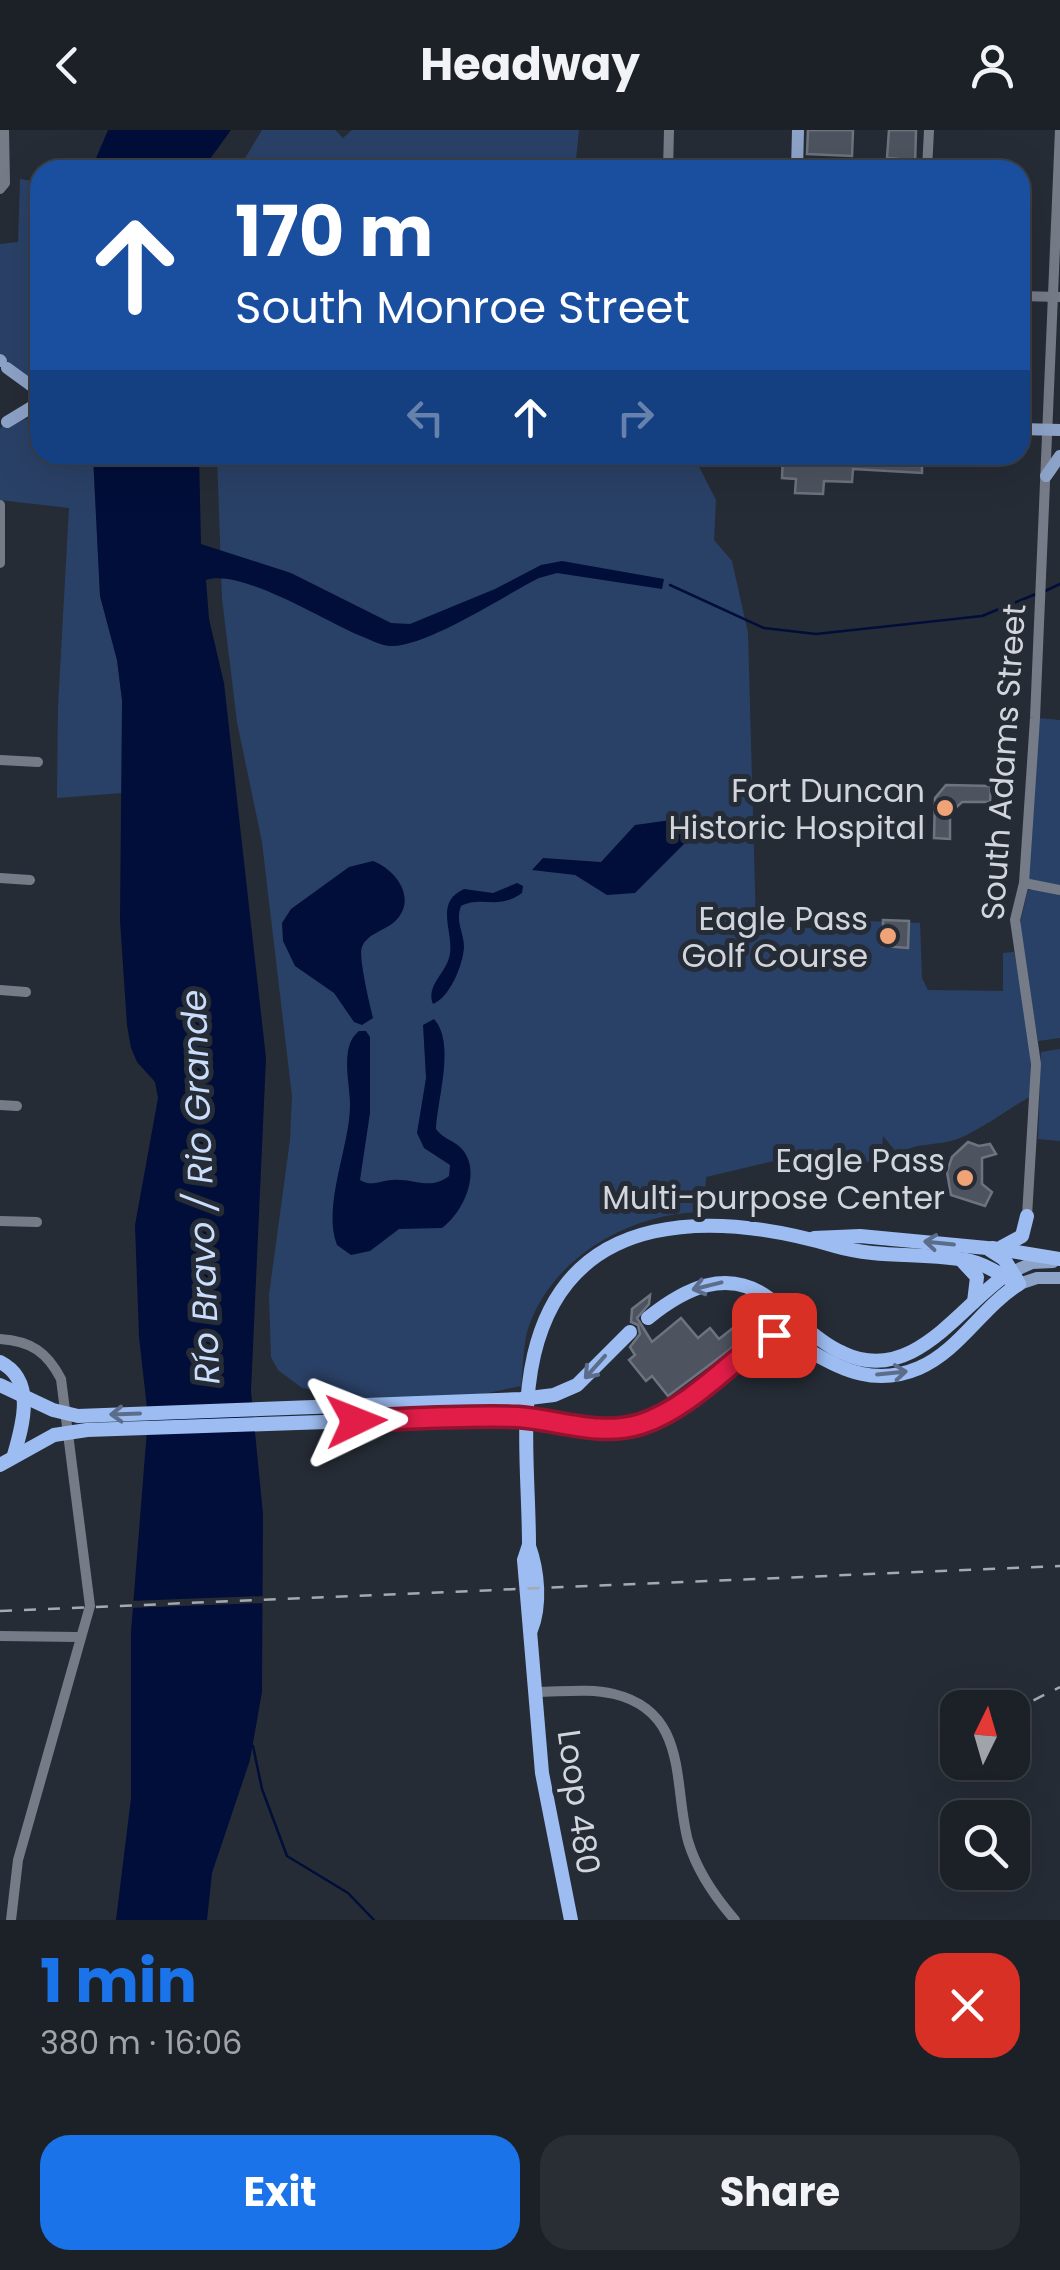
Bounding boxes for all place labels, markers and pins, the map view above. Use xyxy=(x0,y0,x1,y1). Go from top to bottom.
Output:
place label: Fort Duncan Historic Hospital xyxy=(668,768,925,850)
marker: Fort Duncan Historic Hospital xyxy=(934,797,956,819)
place label: Eagle Pass Golf Course xyxy=(682,896,868,978)
marker: Eagle Pass Golf Course xyxy=(877,925,899,947)
place label: Eagle Pass Multi-purpose Center xyxy=(602,1138,945,1220)
marker: Eagle Pass Multi-purpose Center xyxy=(954,1167,976,1189)
pin xyxy=(732,1293,817,1378)

